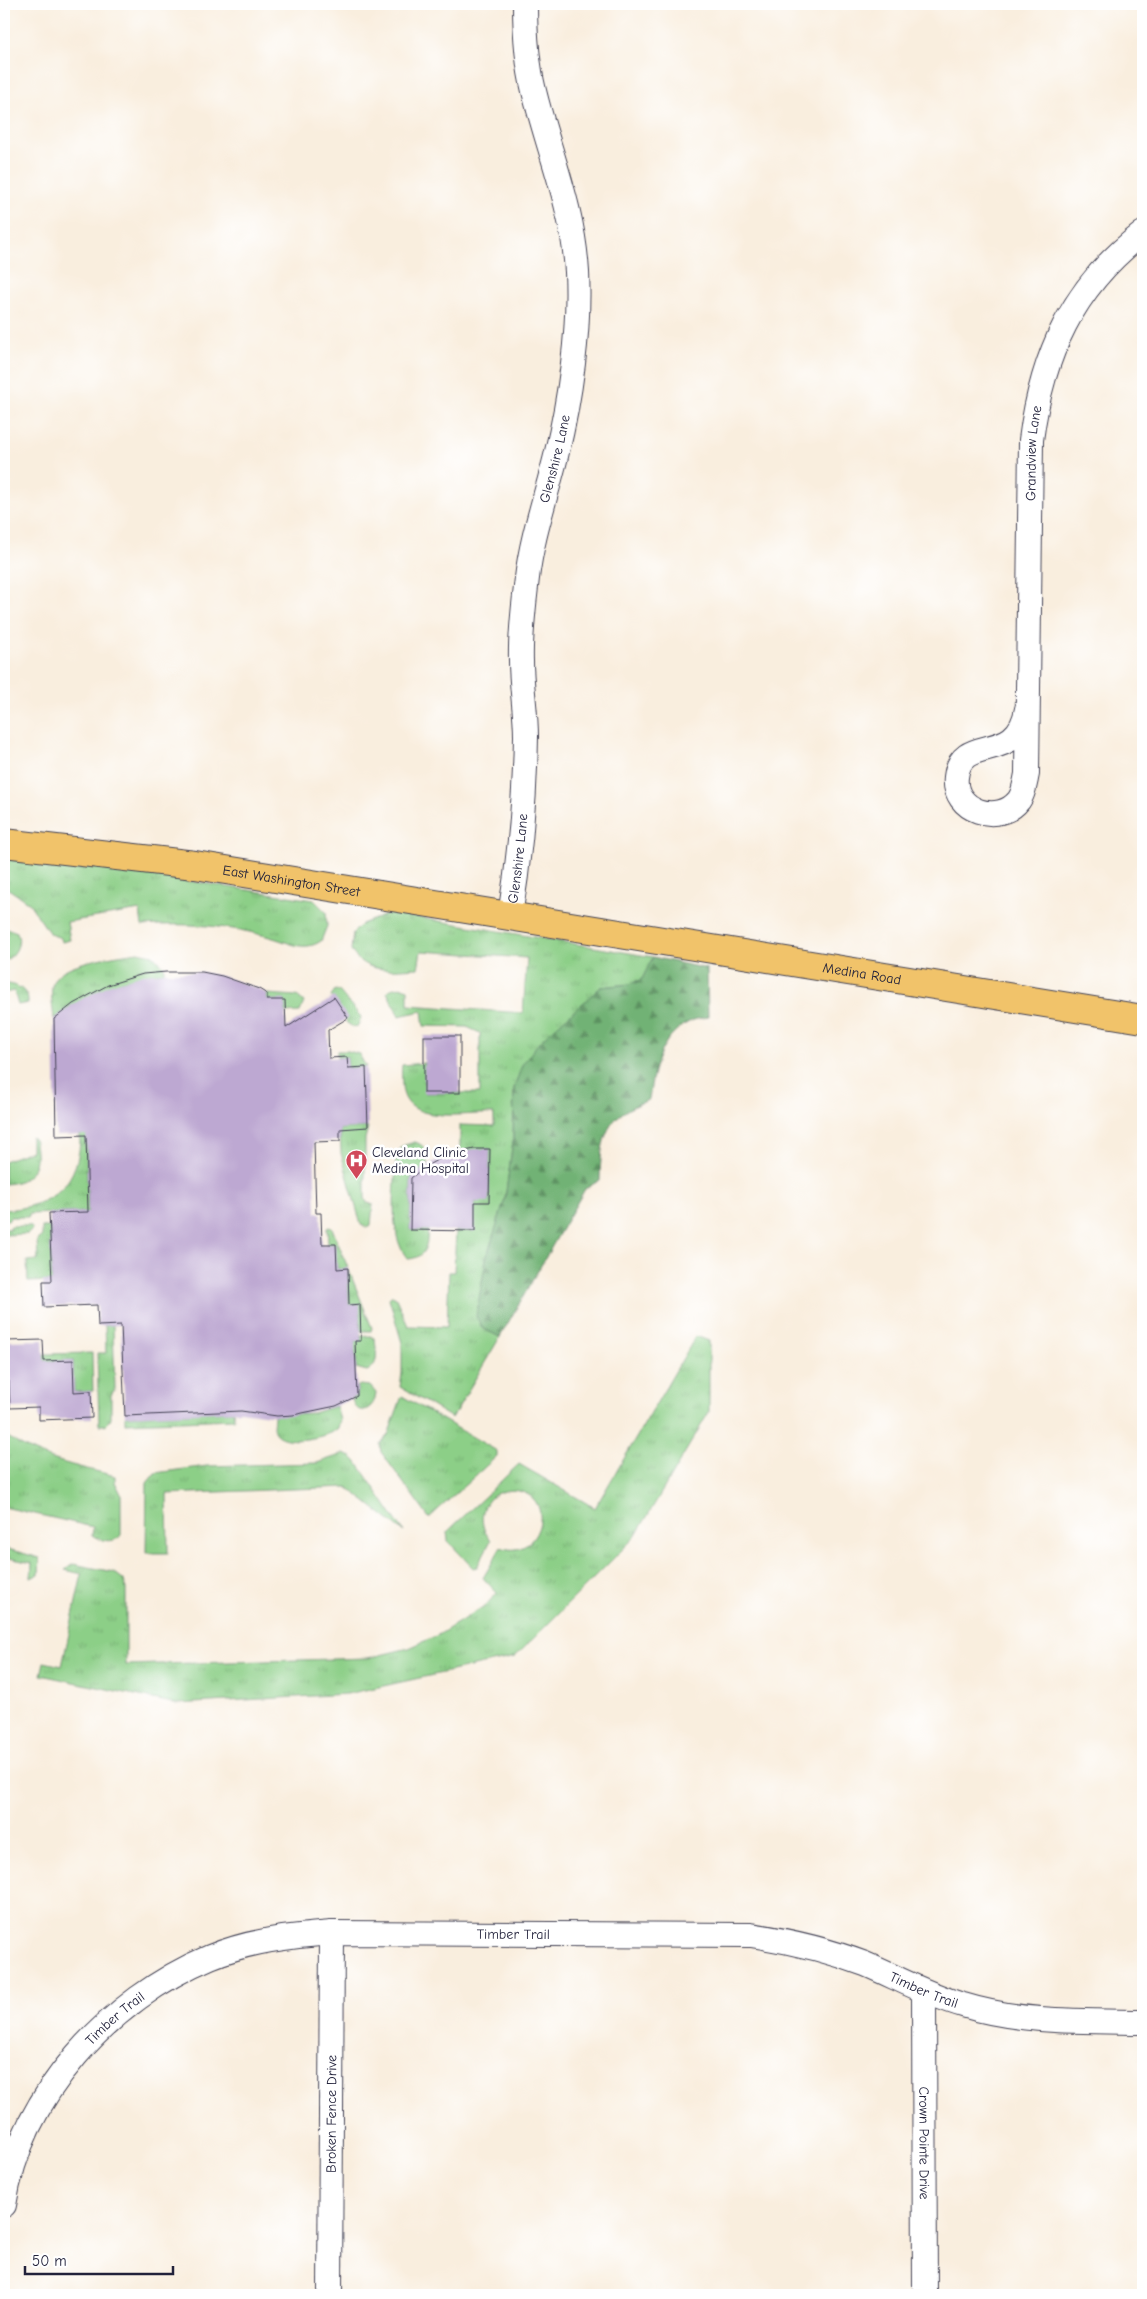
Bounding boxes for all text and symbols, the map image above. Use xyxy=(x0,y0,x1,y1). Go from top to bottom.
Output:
street label: Grandview Lane xyxy=(1022,404,1045,501)
street label: Glenshire Lane xyxy=(535,413,573,505)
street label: Glenshire Lane xyxy=(504,813,531,904)
street label: East Washington Street xyxy=(222,861,362,900)
street label: Medina Road xyxy=(822,959,902,988)
place label: Cleveland Clinic Medina Hospital xyxy=(372,1144,469,1177)
hospital icon: Cleveland Clinic Medina Hospital xyxy=(344,1148,368,1179)
street label: Timber Trail xyxy=(477,1925,550,1943)
street label: Timber Trail xyxy=(887,1968,960,2012)
street label: Timber Trail xyxy=(81,1988,148,2048)
street label: Broken Fence Drive xyxy=(322,2055,340,2173)
street label: Crown Pointe Drive xyxy=(916,2086,933,2200)
scale bar xyxy=(25,2244,172,2276)
text: 50 m xyxy=(32,2252,67,2270)

